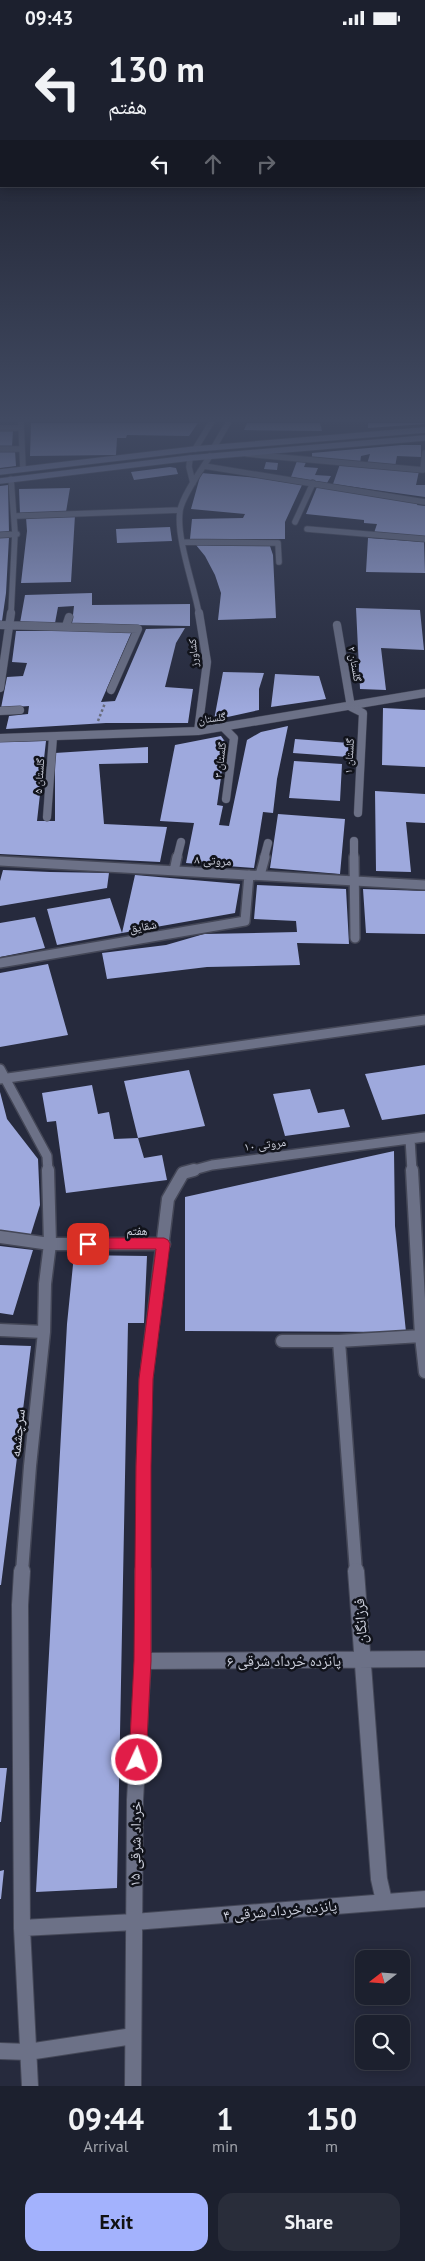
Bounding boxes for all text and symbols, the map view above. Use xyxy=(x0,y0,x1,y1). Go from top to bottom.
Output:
text: 09:43 xyxy=(25,6,73,30)
text: 130 m xyxy=(108,46,205,92)
icon: left xyxy=(25,55,90,120)
text: هفتم xyxy=(108,92,147,120)
icon: left xyxy=(146,150,174,178)
icon: ahead xyxy=(199,150,227,178)
icon: right xyxy=(252,150,280,178)
street label: کشاورز xyxy=(185,638,201,669)
street label: گلستان ۲ xyxy=(345,645,365,683)
street label: گلستان xyxy=(197,709,227,727)
street label: گلستان ۱ xyxy=(341,737,357,774)
street label: گلستان ۳ xyxy=(211,741,229,779)
street label: گلستان ۵ xyxy=(31,757,47,794)
street label: مروتی ۸ xyxy=(194,852,232,868)
street label: شقایق xyxy=(128,916,158,936)
street label: مروتی ۱۰ xyxy=(243,1134,287,1154)
pin xyxy=(67,1223,109,1265)
street label: هفتم xyxy=(126,1223,148,1239)
icon: arrive xyxy=(74,1230,102,1258)
street label: سرچشمه xyxy=(5,1408,29,1458)
street label: فرزانگان xyxy=(349,1598,372,1644)
street label: پانزده خرداد شرقی ۶ xyxy=(227,1651,341,1671)
position arrow xyxy=(110,1733,162,1785)
street label: ۱۵ خرداد شرقی xyxy=(125,1801,146,1887)
street label: پانزده خرداد شرقی ۴ xyxy=(222,1896,338,1925)
north arrow xyxy=(355,1950,410,2005)
map controls xyxy=(355,1950,410,2070)
button: search xyxy=(355,2015,410,2070)
text: 09:44 xyxy=(68,2099,144,2138)
text: 1 xyxy=(217,2099,234,2138)
text: 150 xyxy=(306,2099,357,2138)
text: Arrival xyxy=(84,2136,128,2156)
text: min xyxy=(212,2136,238,2156)
text: m xyxy=(325,2136,338,2156)
button: Exit xyxy=(25,2193,208,2251)
button: Share xyxy=(218,2193,400,2251)

